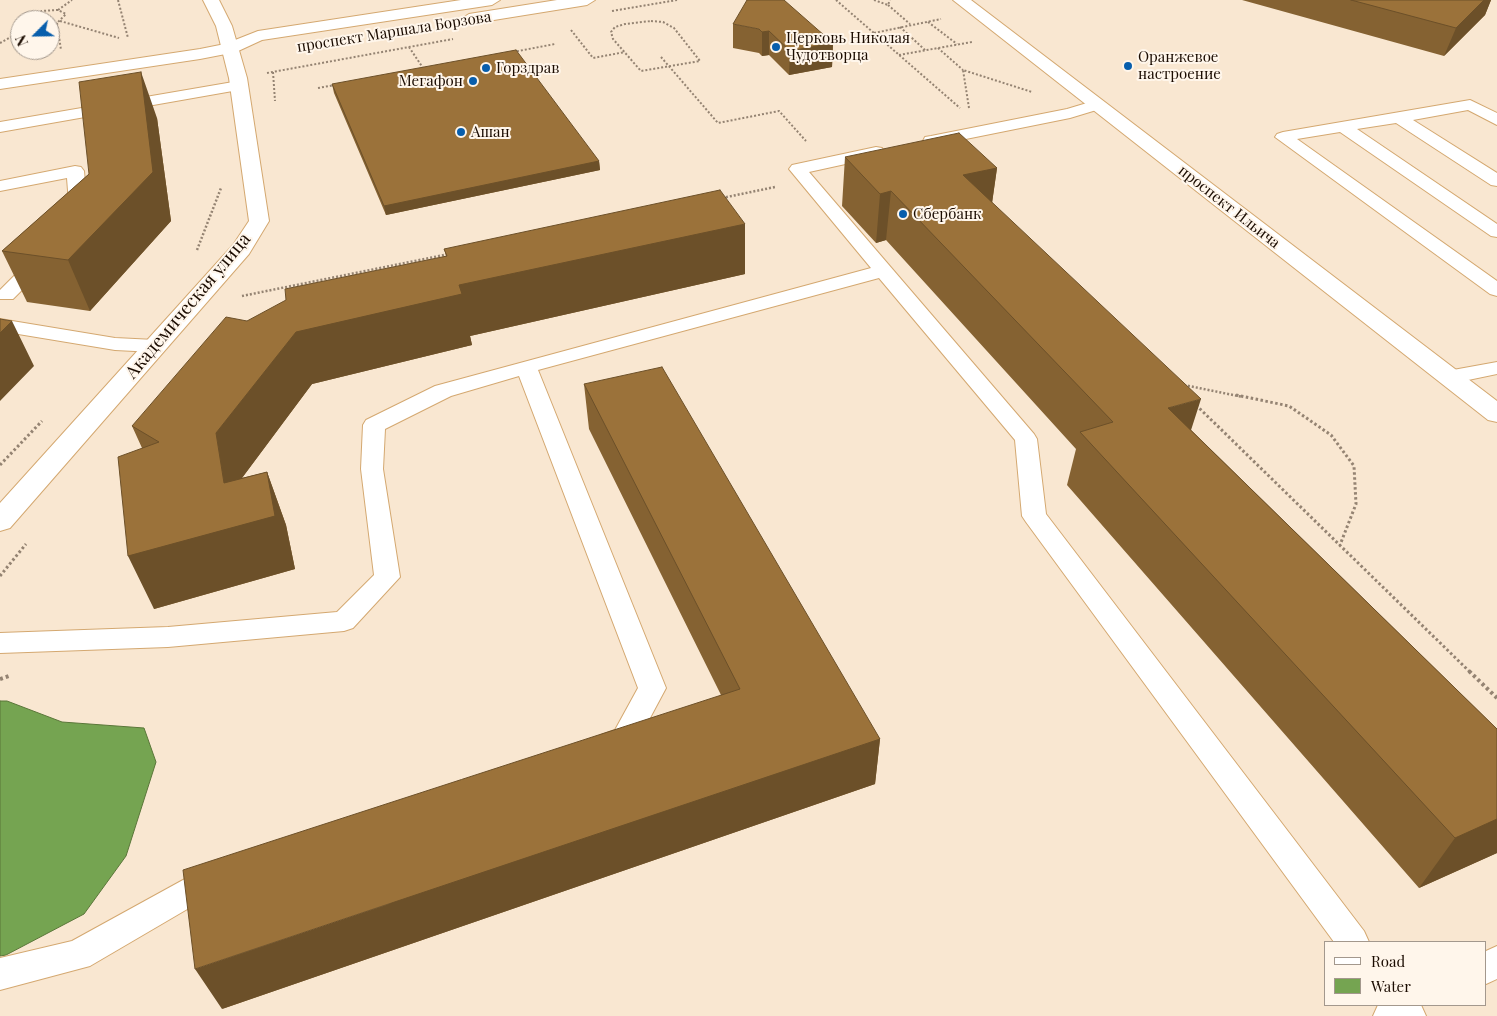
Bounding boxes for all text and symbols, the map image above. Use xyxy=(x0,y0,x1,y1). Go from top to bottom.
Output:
street label: проспект Маршала Борзова xyxy=(296,8,492,56)
north arrow xyxy=(10,10,60,60)
place label: Церковь Николая Чудотворца xyxy=(786,29,910,64)
text: N xyxy=(11,32,32,49)
marker: Церковь Николая Чудотворца xyxy=(770,41,782,53)
place label: Оранжевое настроение xyxy=(1138,48,1221,83)
place label: Горздрав xyxy=(496,59,559,77)
marker: Оранжевое настроение xyxy=(1122,60,1134,72)
marker: Горздрав xyxy=(480,62,492,74)
place label: Мегафон xyxy=(399,72,463,90)
marker: Мегафон xyxy=(467,75,479,87)
place label: Ашан xyxy=(471,123,510,141)
marker: Ашан xyxy=(455,126,467,138)
street label: проспект Ильича xyxy=(1175,162,1283,252)
place label: Сбербанк xyxy=(913,205,982,223)
marker: Сбербанк xyxy=(897,208,909,220)
street label: Академическая улица xyxy=(121,229,255,383)
legend xyxy=(1324,941,1487,1006)
text: Road xyxy=(1371,951,1405,971)
text: Water xyxy=(1371,976,1411,996)

